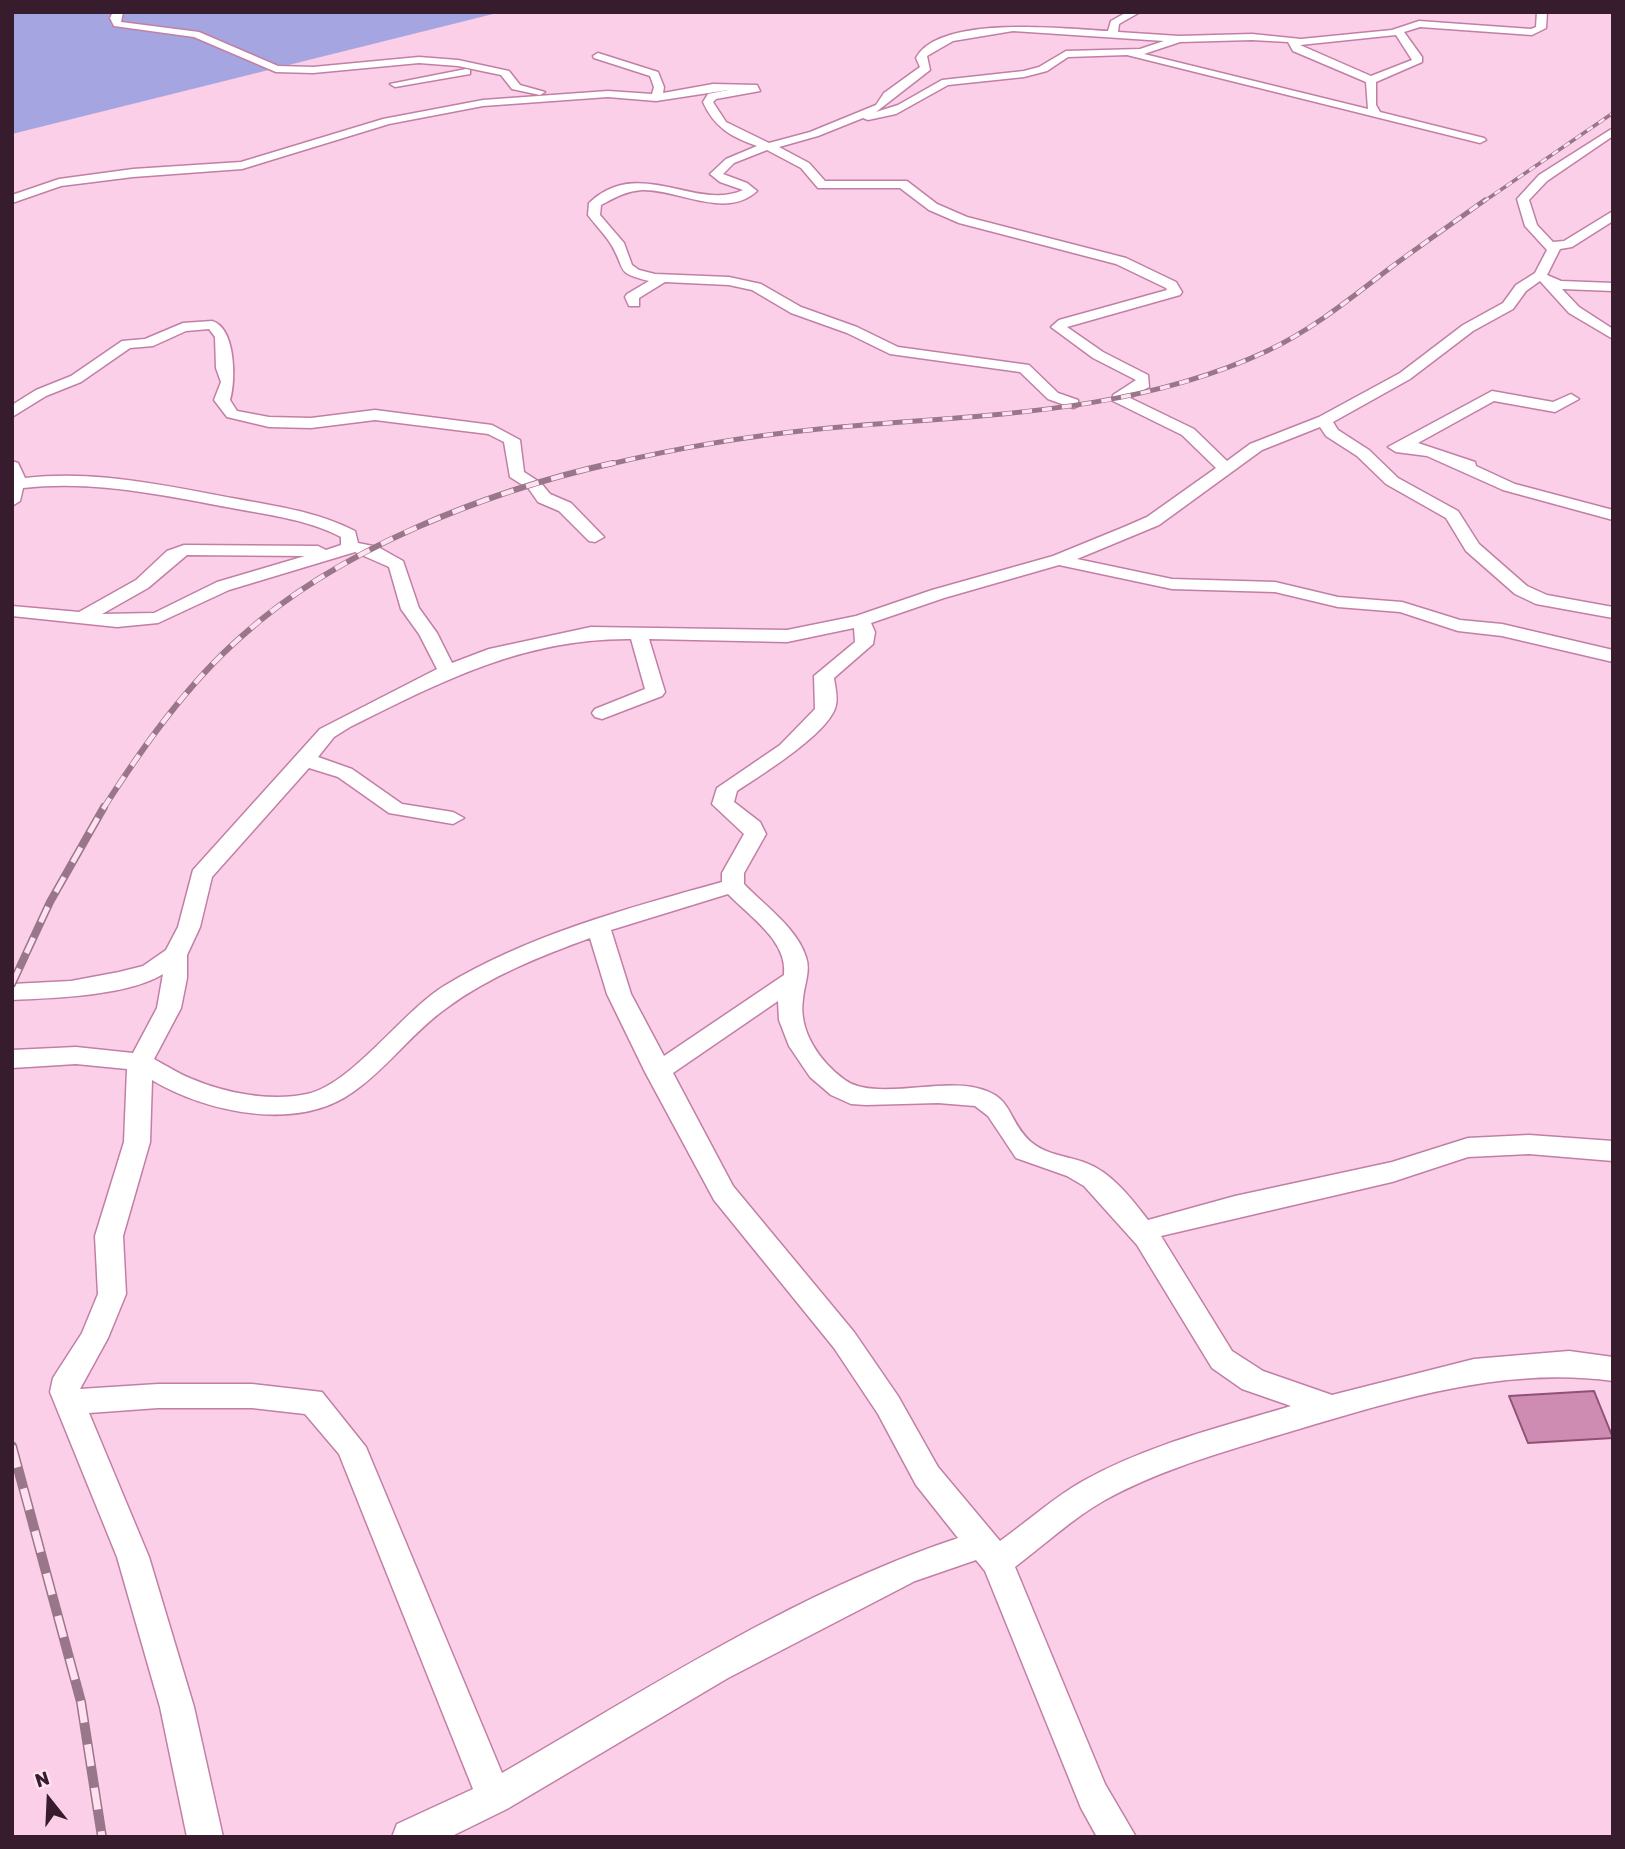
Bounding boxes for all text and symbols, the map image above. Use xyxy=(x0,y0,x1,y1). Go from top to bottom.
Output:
north arrow xyxy=(14,1765,84,1835)
text: N xyxy=(32,1767,52,1793)

